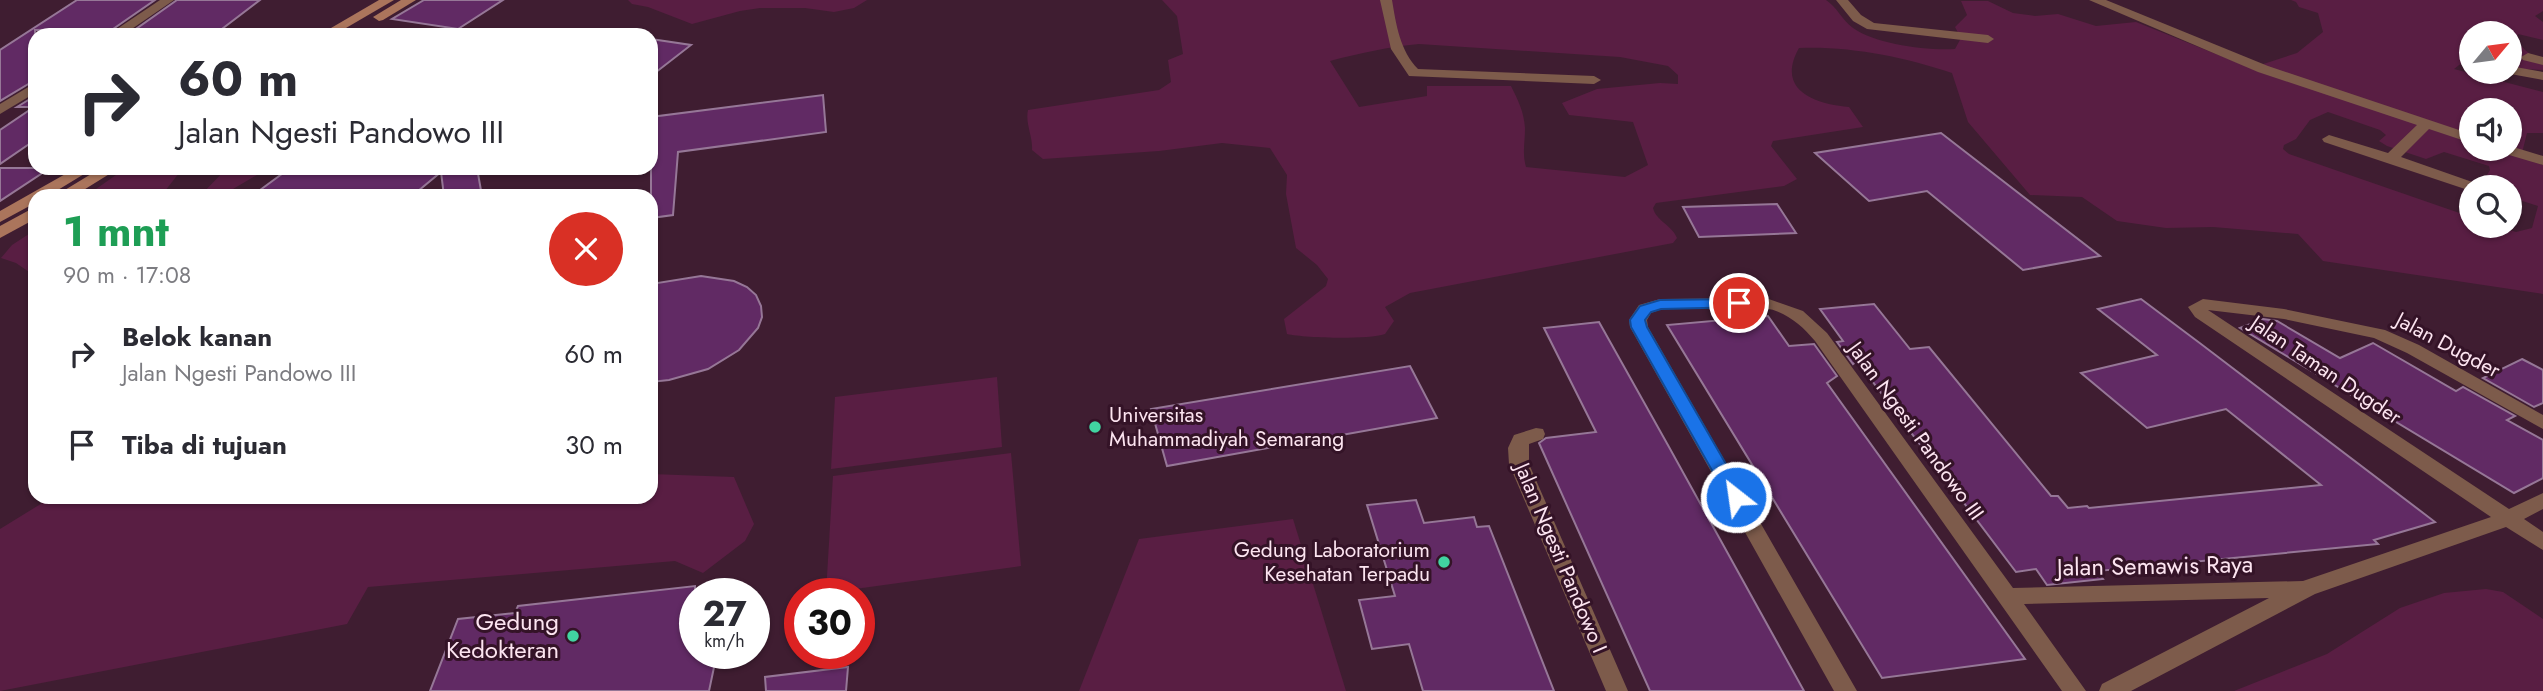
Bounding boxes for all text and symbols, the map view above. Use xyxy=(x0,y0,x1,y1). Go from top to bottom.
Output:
north arrow xyxy=(2459,21,2522,84)
map controls xyxy=(2459,21,2522,238)
text: 60 m xyxy=(178,44,298,114)
icon: right xyxy=(63,56,154,147)
button: sound xyxy=(2459,98,2522,161)
text: Jalan Ngesti Pandowo III xyxy=(178,109,504,155)
button: search xyxy=(2459,175,2522,238)
text: 1 mnt xyxy=(63,201,169,262)
button: close xyxy=(549,212,623,286)
text: 90 m · 17:08 xyxy=(63,258,191,292)
pin xyxy=(1709,273,1769,333)
icon: arrive xyxy=(1720,284,1758,322)
street label: Jalan Dugder xyxy=(2388,303,2506,386)
street label: Jalan Taman Dugder xyxy=(2242,307,2408,432)
text: Belok kanan xyxy=(122,318,272,356)
street label: Jalan Ngesti Pandowo III xyxy=(1839,333,1991,526)
icon: right xyxy=(63,335,101,373)
text: 60 m xyxy=(564,335,623,373)
text: Jalan Ngesti Pandowo III xyxy=(122,356,356,390)
place label: Universitas Muhammadiyah Semarang xyxy=(1109,400,1344,454)
marker: Universitas Muhammadiyah Semarang xyxy=(1087,419,1103,435)
icon: arrive xyxy=(63,426,101,464)
text: Tiba di tujuan xyxy=(122,426,287,464)
text: 30 m xyxy=(565,426,623,464)
street label: Jalan Ngesti Pandowo I xyxy=(1506,456,1615,658)
position arrow xyxy=(1699,460,1773,534)
place label: Gedung Laboratorium Kesehatan Terpadu xyxy=(1234,535,1430,589)
street label: Jalan Semawis Raya xyxy=(2054,546,2253,585)
marker: Gedung Laboratorium Kesehatan Terpadu xyxy=(1436,554,1452,570)
speed limit sign: 30 xyxy=(784,578,875,669)
text: 27 xyxy=(702,589,747,639)
place label: Gedung Kedokteran xyxy=(446,604,559,667)
marker: Gedung Kedokteran xyxy=(565,628,581,644)
text: km/h xyxy=(704,628,745,654)

